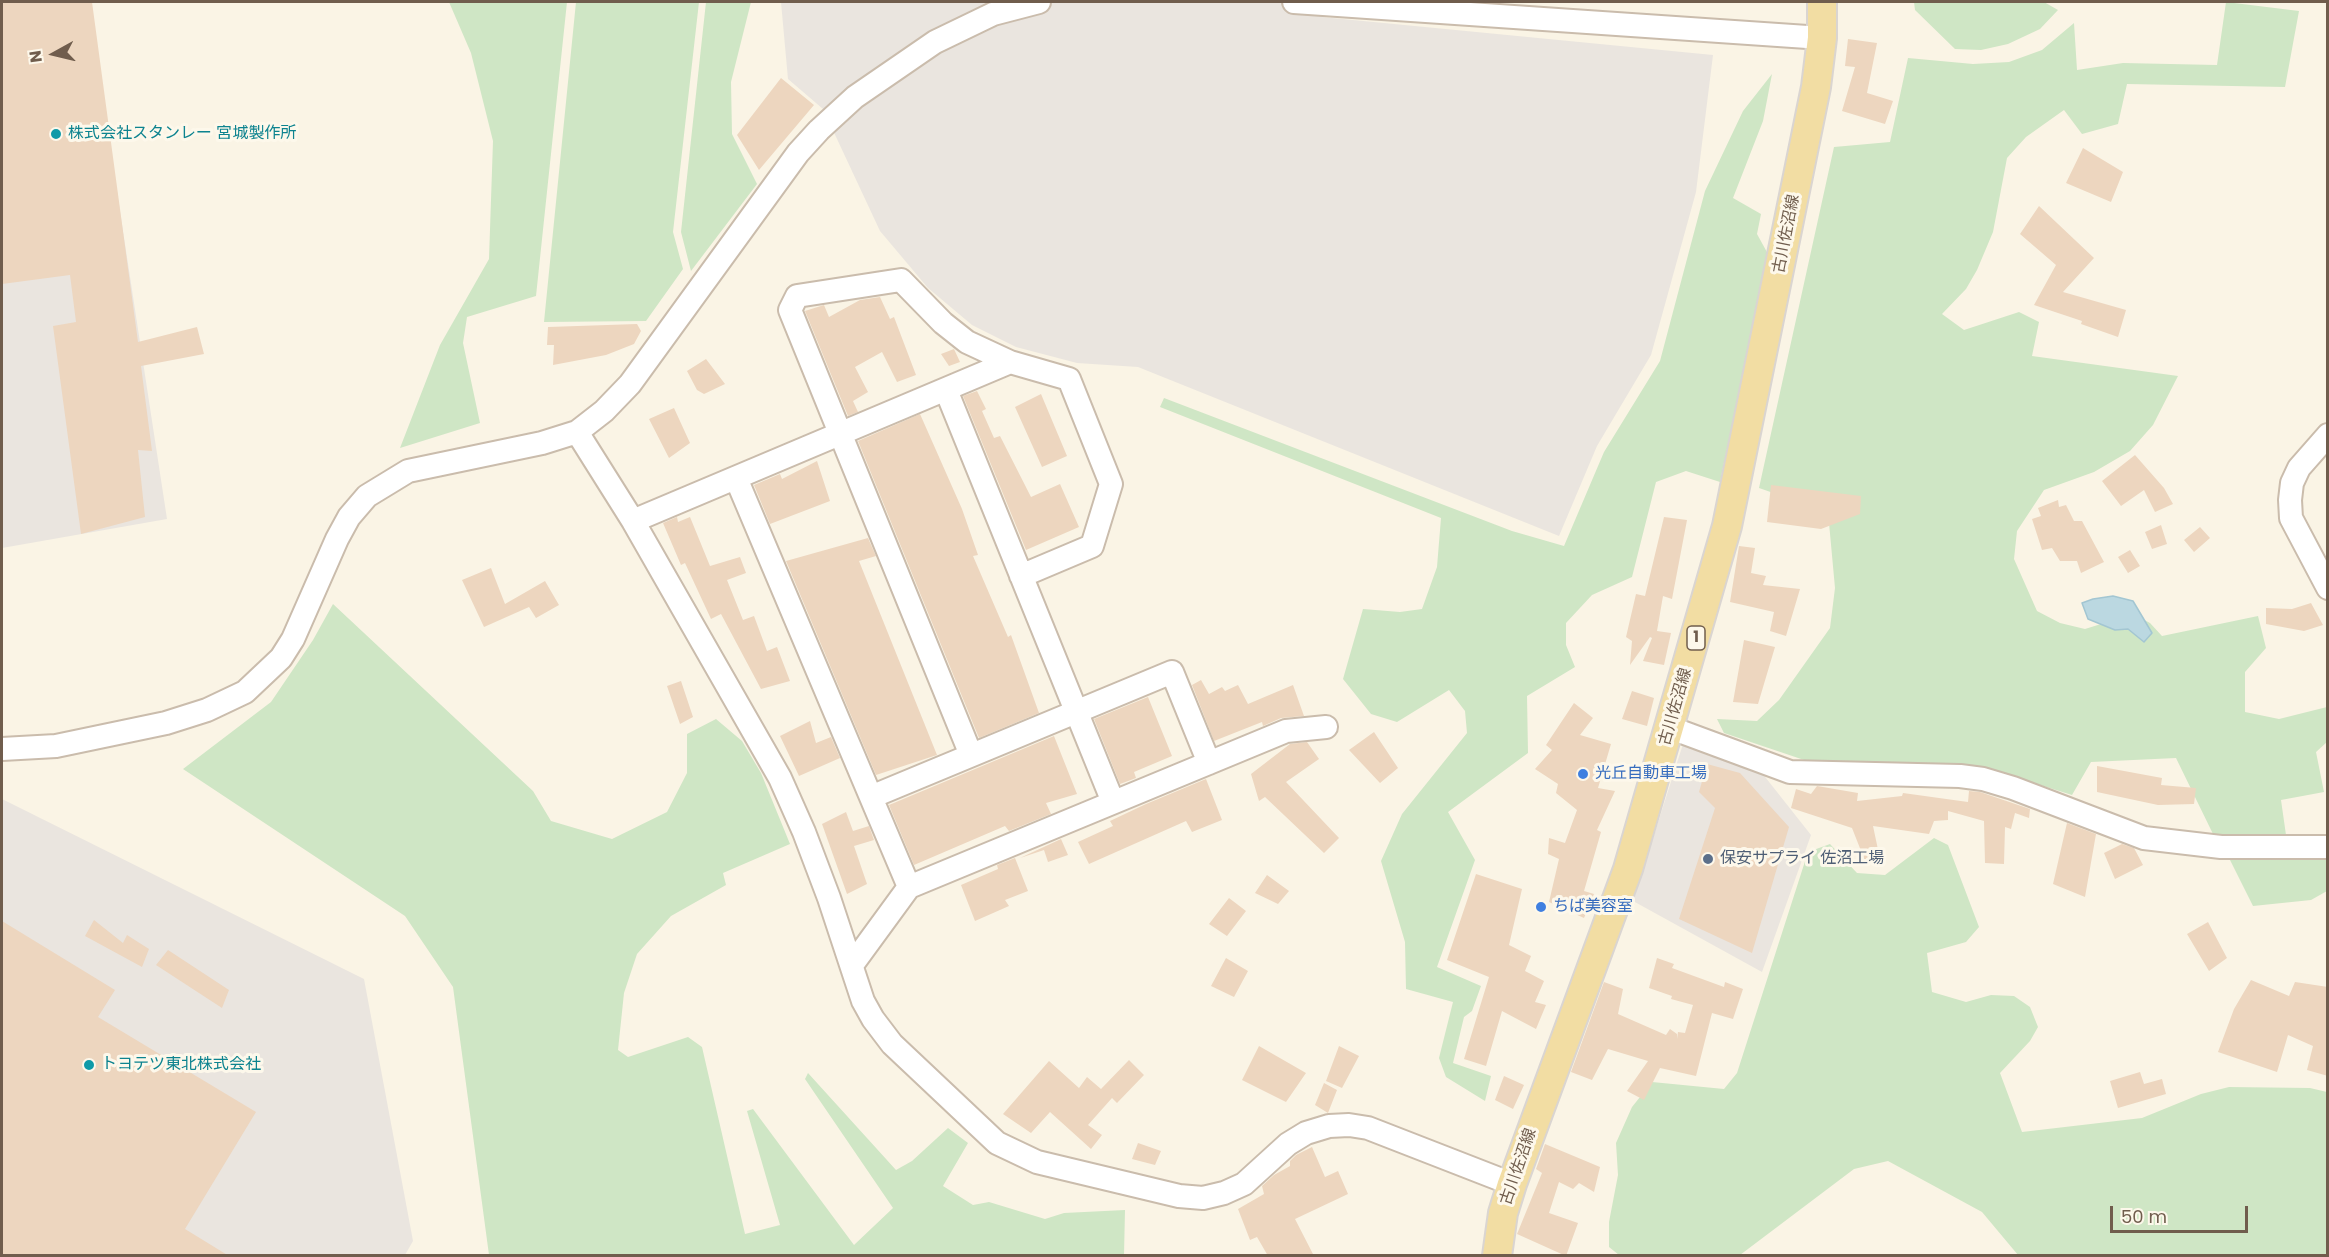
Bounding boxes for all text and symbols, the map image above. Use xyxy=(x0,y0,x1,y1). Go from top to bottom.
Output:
north arrow xyxy=(24,24,84,84)
text: N xyxy=(23,49,48,64)
place label: 株式会社スタンレー 宮城製作所 xyxy=(68,124,296,144)
marker: 株式会社スタンレー 宮城製作所 xyxy=(49,127,63,141)
street label: 古川佐沼線 xyxy=(1770,193,1804,275)
road number: 1 xyxy=(1687,626,1705,650)
street label: 古川佐沼線 xyxy=(1656,666,1696,748)
place label: 光丘自動車工場 xyxy=(1595,764,1707,784)
marker: 光丘自動車工場 xyxy=(1576,767,1590,781)
place label: 保安サプライ 佐沼工場 xyxy=(1720,849,1884,869)
marker: 保安サプライ 佐沼工場 xyxy=(1701,852,1715,866)
place label: ちば美容室 xyxy=(1553,897,1633,917)
marker: ちば美容室 xyxy=(1534,900,1548,914)
place label: トヨテツ東北株式会社 xyxy=(101,1055,261,1075)
marker: トヨテツ東北株式会社 xyxy=(82,1058,96,1072)
street label: 古川佐沼線 xyxy=(1497,1126,1541,1208)
scale bar xyxy=(2113,1194,2251,1232)
text: 50 m xyxy=(2121,1204,2167,1229)

